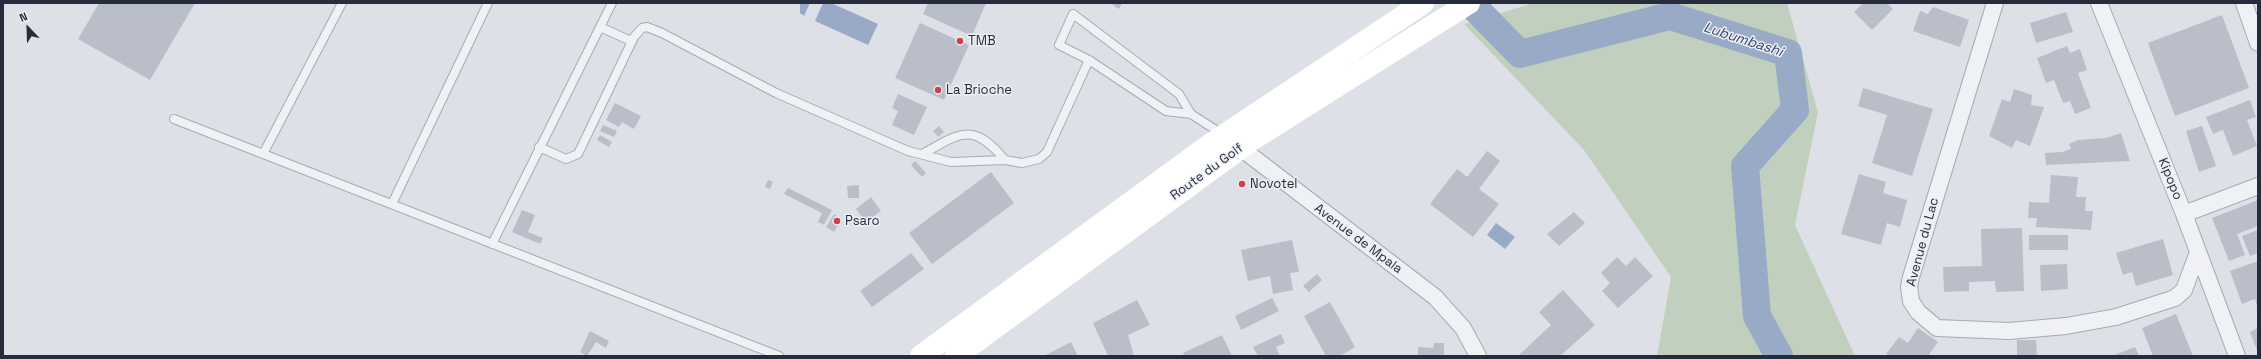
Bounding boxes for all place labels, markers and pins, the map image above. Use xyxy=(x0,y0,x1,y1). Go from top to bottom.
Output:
place label: TMB xyxy=(968,33,995,49)
marker: TMB xyxy=(955,36,965,46)
place label: La Brioche xyxy=(946,82,1012,98)
marker: La Brioche xyxy=(933,85,943,95)
place label: Novotel xyxy=(1250,176,1298,192)
marker: Novotel xyxy=(1237,179,1247,189)
place label: Psaro xyxy=(845,213,880,229)
marker: Psaro xyxy=(832,216,842,226)

